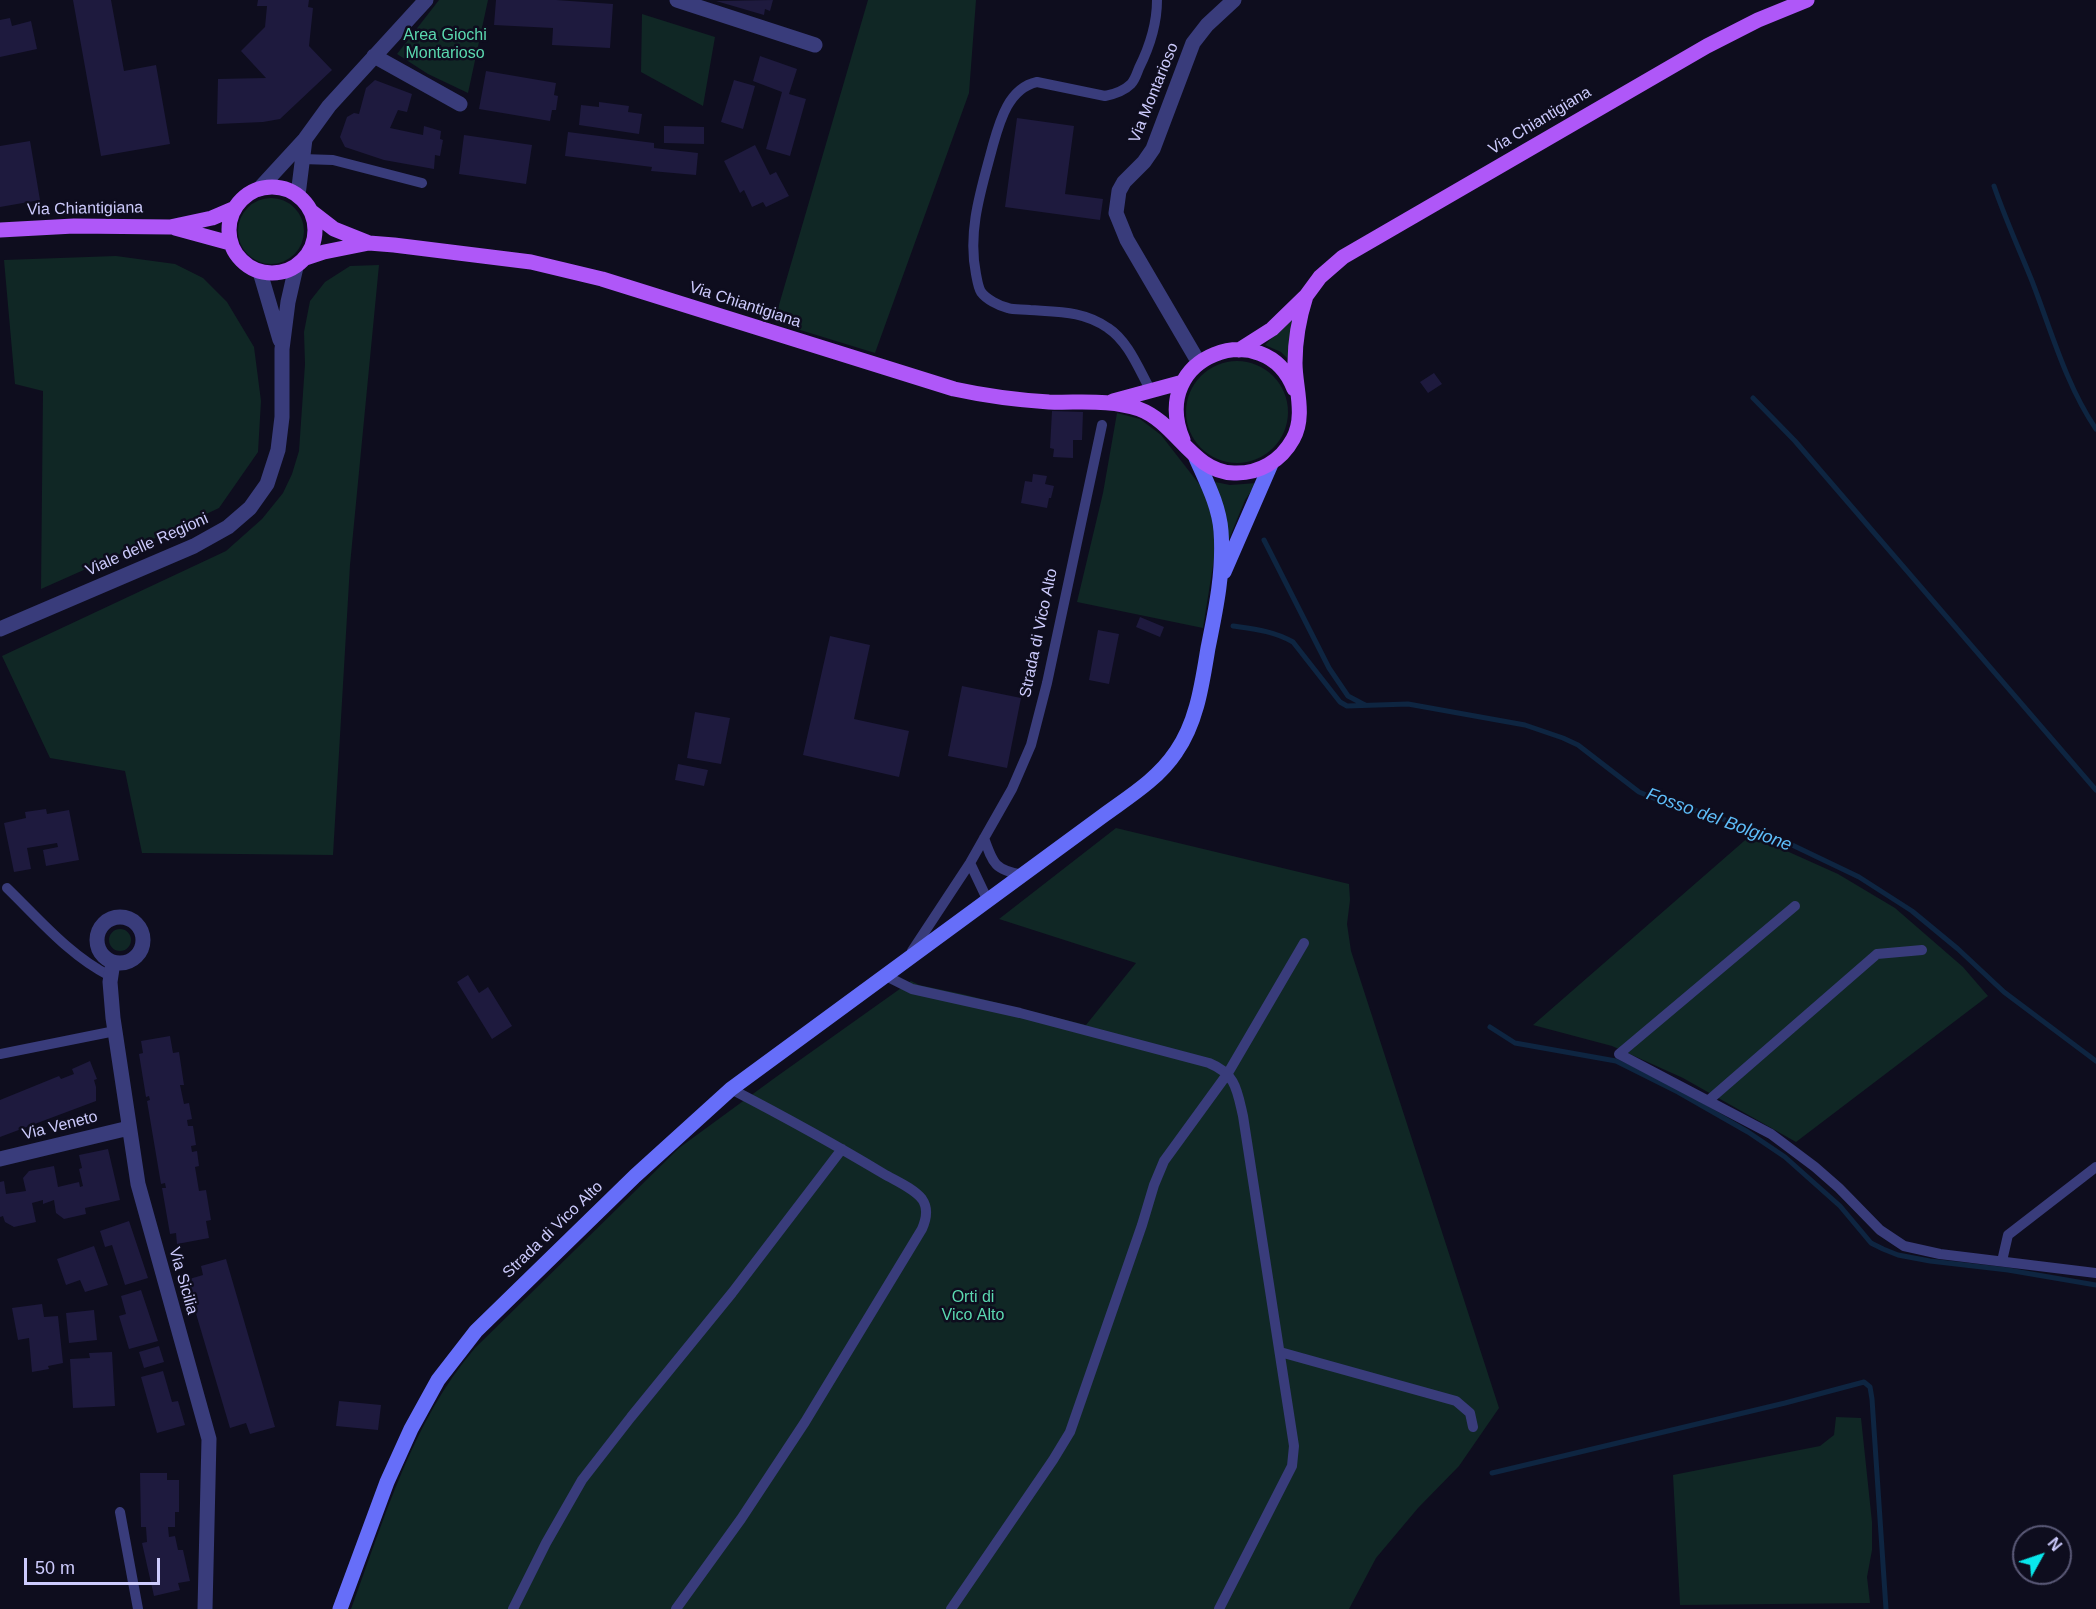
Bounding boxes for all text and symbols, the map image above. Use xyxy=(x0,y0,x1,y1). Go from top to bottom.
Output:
park label: Area Giochi Montarioso xyxy=(403,26,487,64)
street label: Via Montarioso xyxy=(1125,40,1183,146)
street label: Via Chiantigiana xyxy=(1485,83,1595,159)
street label: Via Chiantigiana xyxy=(27,198,143,220)
street label: Via Chiantigiana xyxy=(687,278,803,332)
street label: Viale delle Regioni xyxy=(83,509,211,581)
street label: Strada di Vico Alto xyxy=(1016,567,1062,699)
water label: Fosso del Bolgione xyxy=(1643,784,1795,856)
street label: Via Veneto xyxy=(20,1107,100,1145)
street label: Strada di Vico Alto xyxy=(499,1177,607,1283)
street label: Via Sicilia xyxy=(164,1245,202,1317)
park label: Orti di Vico Alto xyxy=(942,1288,1004,1326)
north arrow xyxy=(2012,1525,2072,1585)
text: N xyxy=(2044,1535,2065,1554)
scale bar xyxy=(27,1546,164,1584)
text: 50 m xyxy=(35,1558,75,1578)

